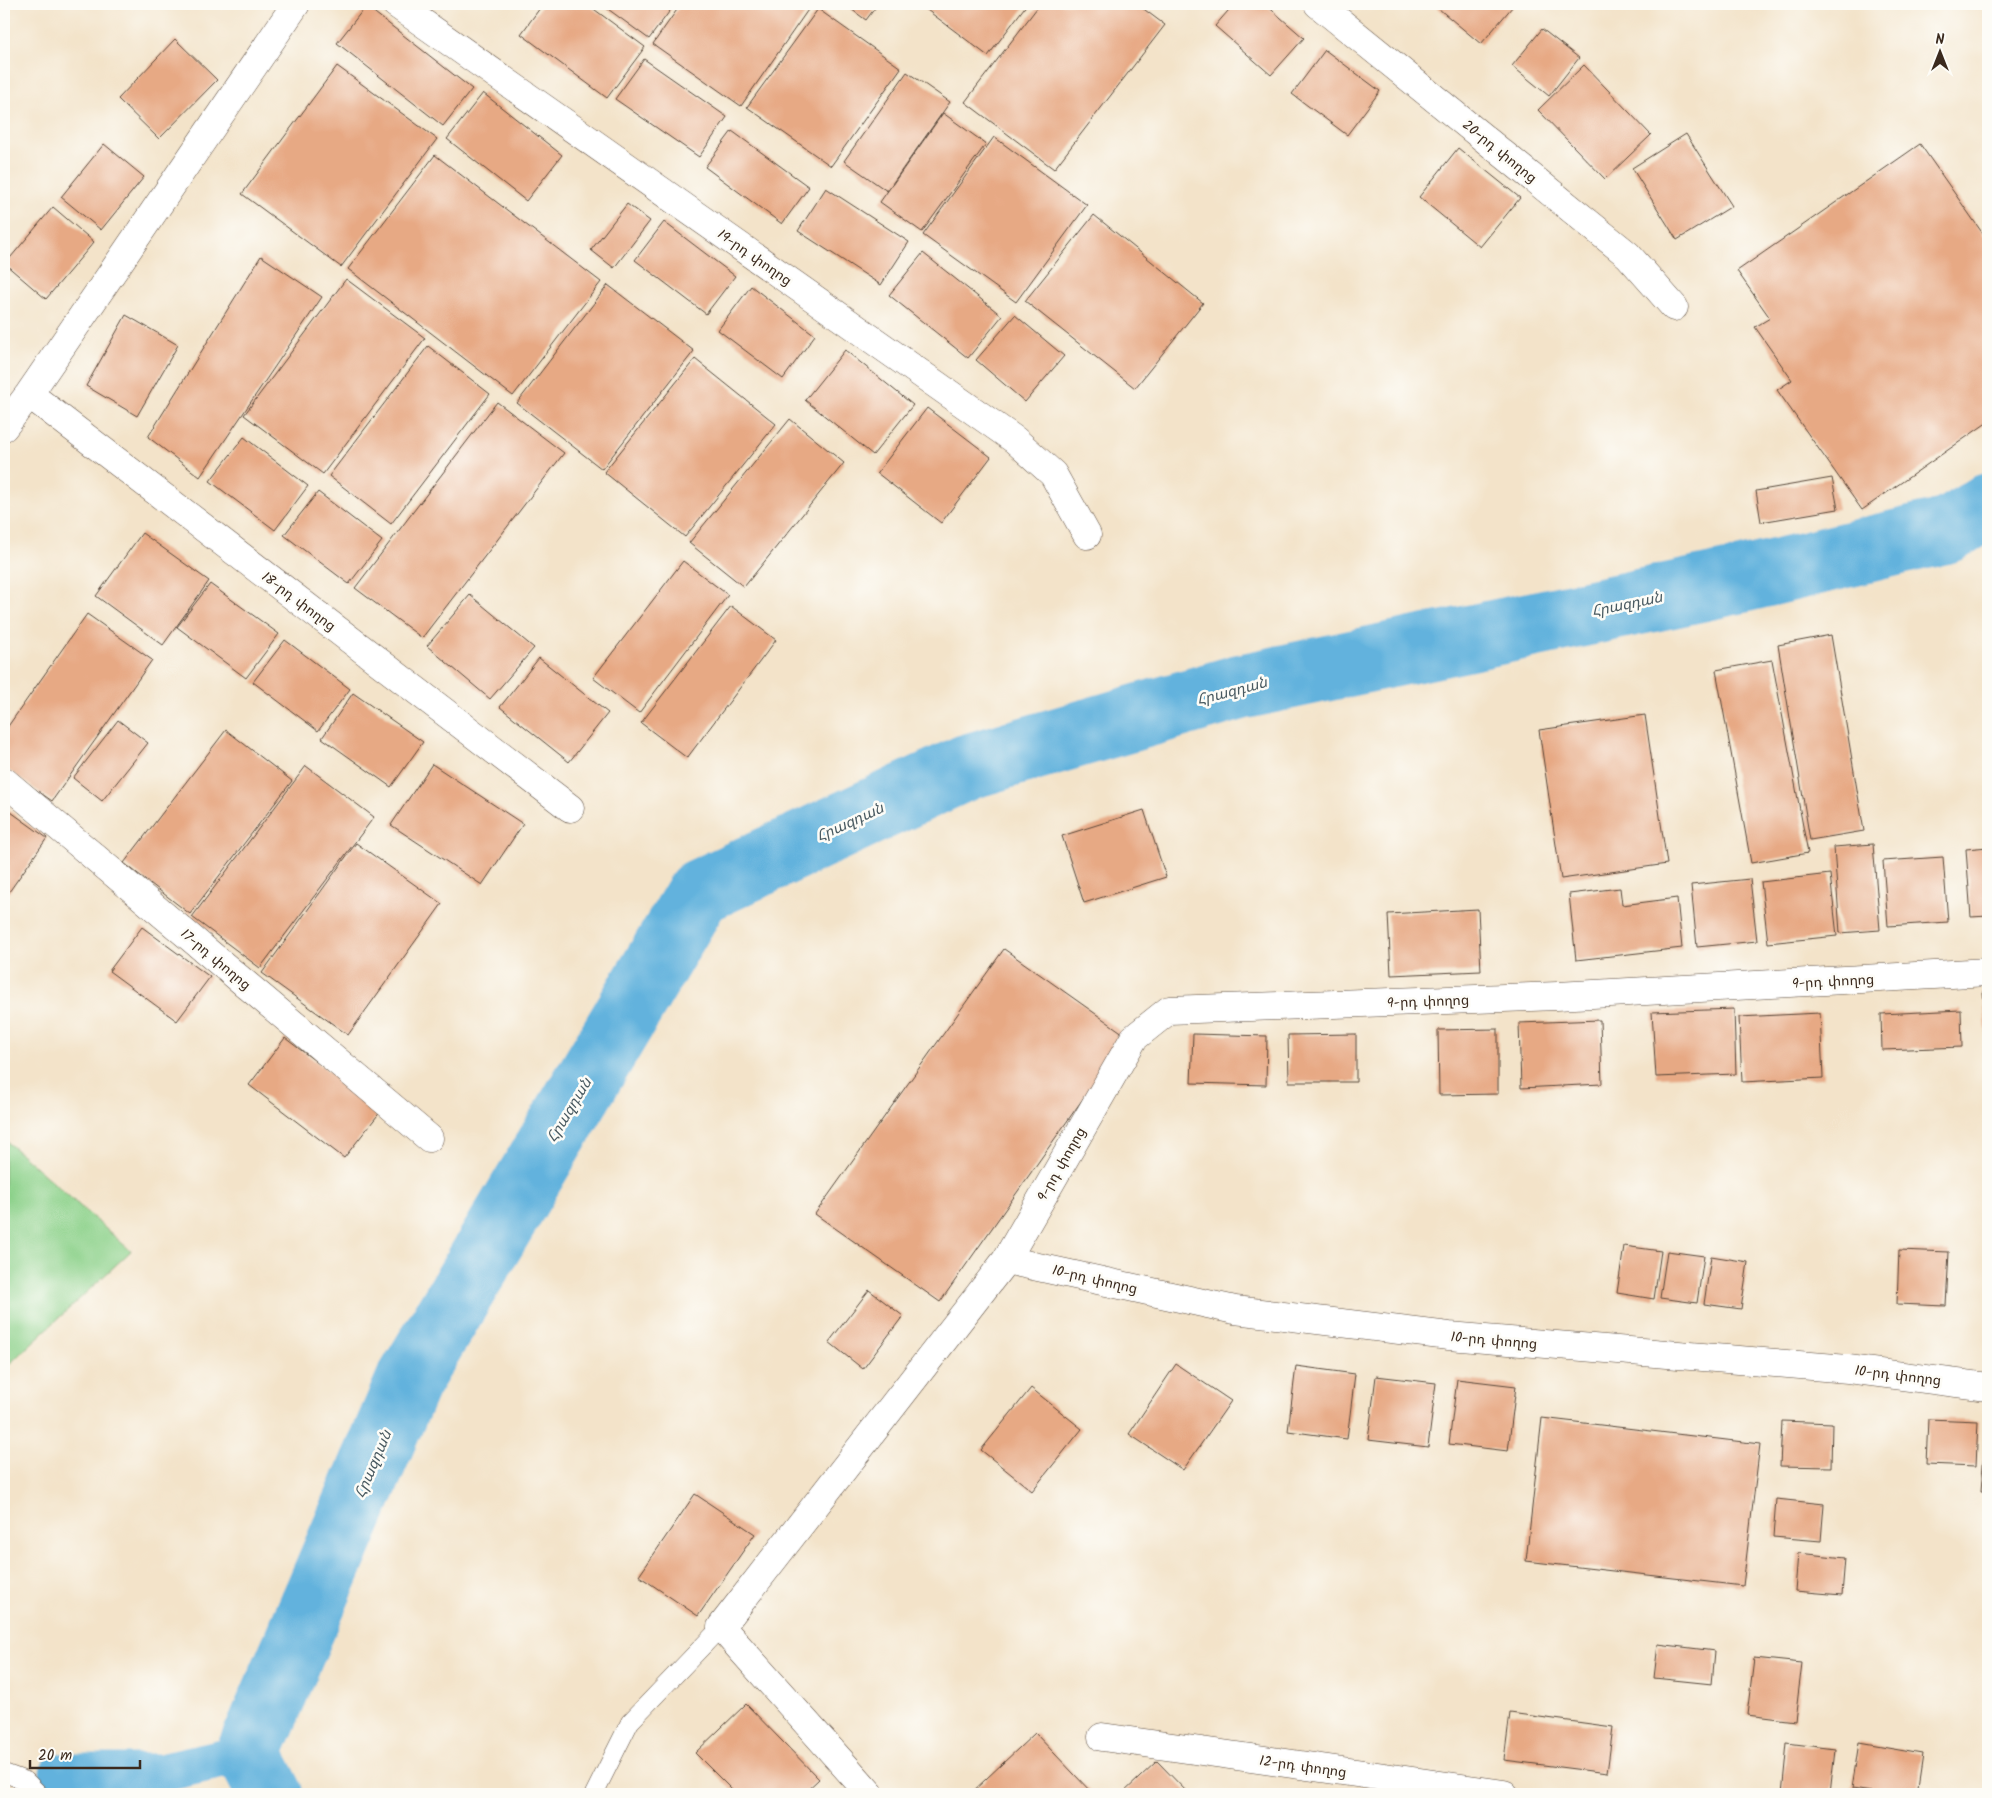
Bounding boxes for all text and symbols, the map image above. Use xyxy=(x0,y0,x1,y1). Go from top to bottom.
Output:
north arrow xyxy=(1914,28,1964,78)
text: N xyxy=(1936,29,1945,51)
street label: 20-րդ փողոց xyxy=(1457,115,1542,189)
street label: 19-րդ փողոց xyxy=(713,224,796,292)
street label: 18-րդ փողոց xyxy=(256,566,340,637)
water label: Հրազդան xyxy=(1590,586,1666,624)
water label: Հրազդան xyxy=(1194,671,1271,713)
water label: Հրազդան xyxy=(813,796,889,849)
street label: 17-րդ փողոց xyxy=(175,924,256,996)
street label: 9-րդ փողոց xyxy=(1791,969,1875,995)
street label: 9-րդ փողոց xyxy=(1386,990,1470,1014)
water label: Հրազդան xyxy=(541,1073,599,1147)
street label: 9-րդ փողոց xyxy=(1032,1123,1092,1206)
street label: 10-րդ փողոց xyxy=(1050,1259,1140,1300)
street label: 10-րդ փողոց xyxy=(1450,1326,1538,1356)
street label: 10-րդ փողոց xyxy=(1853,1360,1942,1392)
water label: Հրազդան xyxy=(349,1426,399,1502)
scale bar xyxy=(30,1738,140,1770)
text: 20 m xyxy=(38,1744,72,1768)
street label: 12-րդ փողոց xyxy=(1258,1750,1348,1784)

